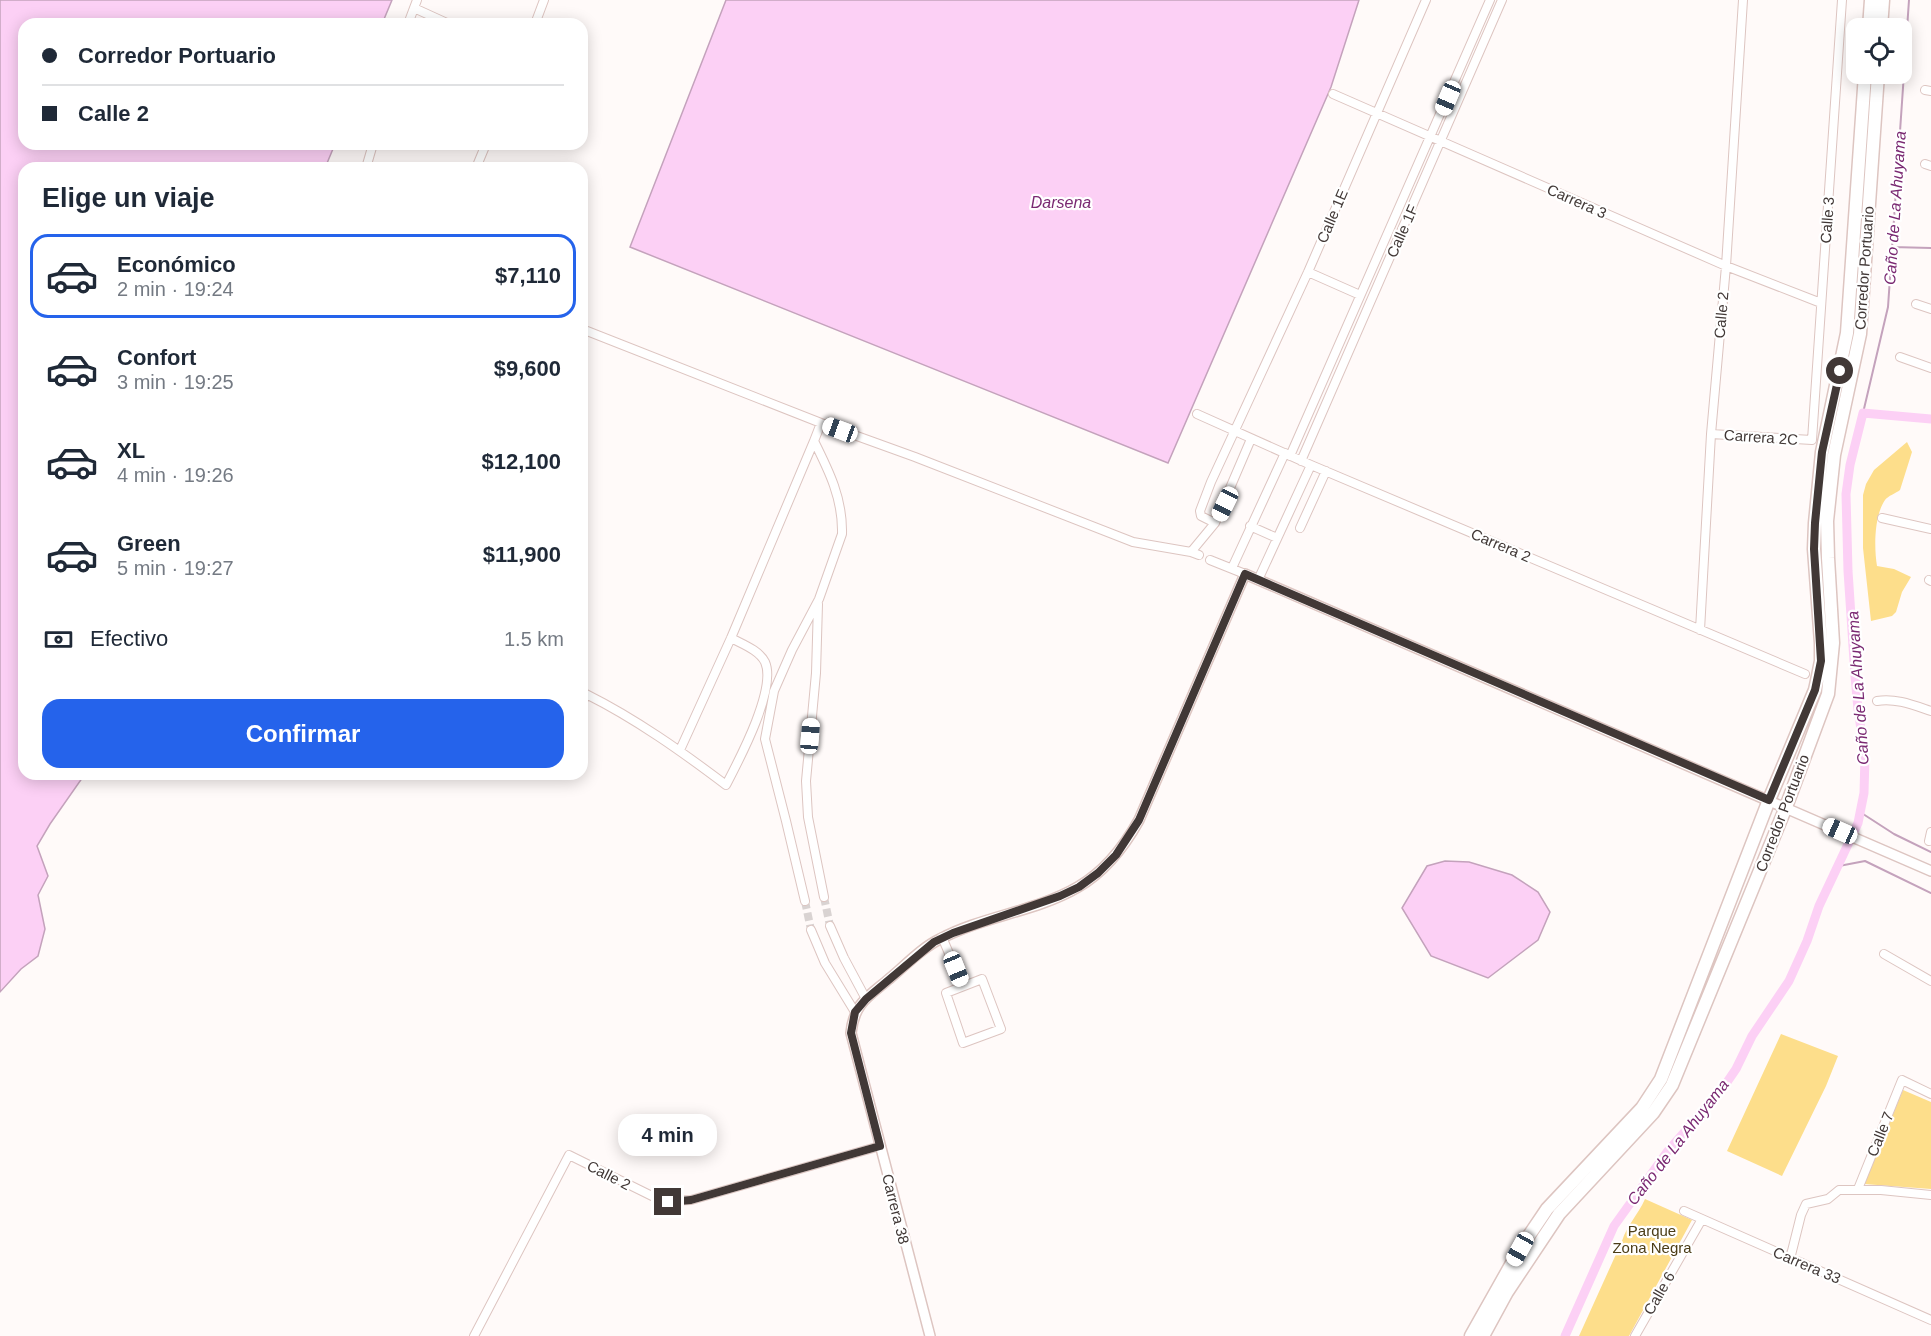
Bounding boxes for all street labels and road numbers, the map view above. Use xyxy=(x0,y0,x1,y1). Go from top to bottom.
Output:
street label: Carrera 3 xyxy=(1545,180,1609,222)
street label: Calle 1E xyxy=(1313,187,1351,245)
street label: Calle 3 xyxy=(1817,196,1837,244)
street label: Calle 1F xyxy=(1383,202,1421,260)
street label: Corredor Portuario xyxy=(1851,205,1877,331)
street label: Calle 2 xyxy=(1710,291,1732,339)
street label: Carrera 2C xyxy=(1723,426,1799,448)
street label: Carrera 2 xyxy=(1469,525,1533,565)
street label: Corredor Portuario xyxy=(1752,752,1812,874)
street label: Calle 7 xyxy=(1863,1109,1897,1159)
street label: Calle 2 xyxy=(584,1157,634,1193)
street label: Carrera 38 xyxy=(879,1172,913,1246)
street label: Carrera 33 xyxy=(1771,1243,1843,1287)
street label: Calle 6 xyxy=(1640,1269,1678,1317)

